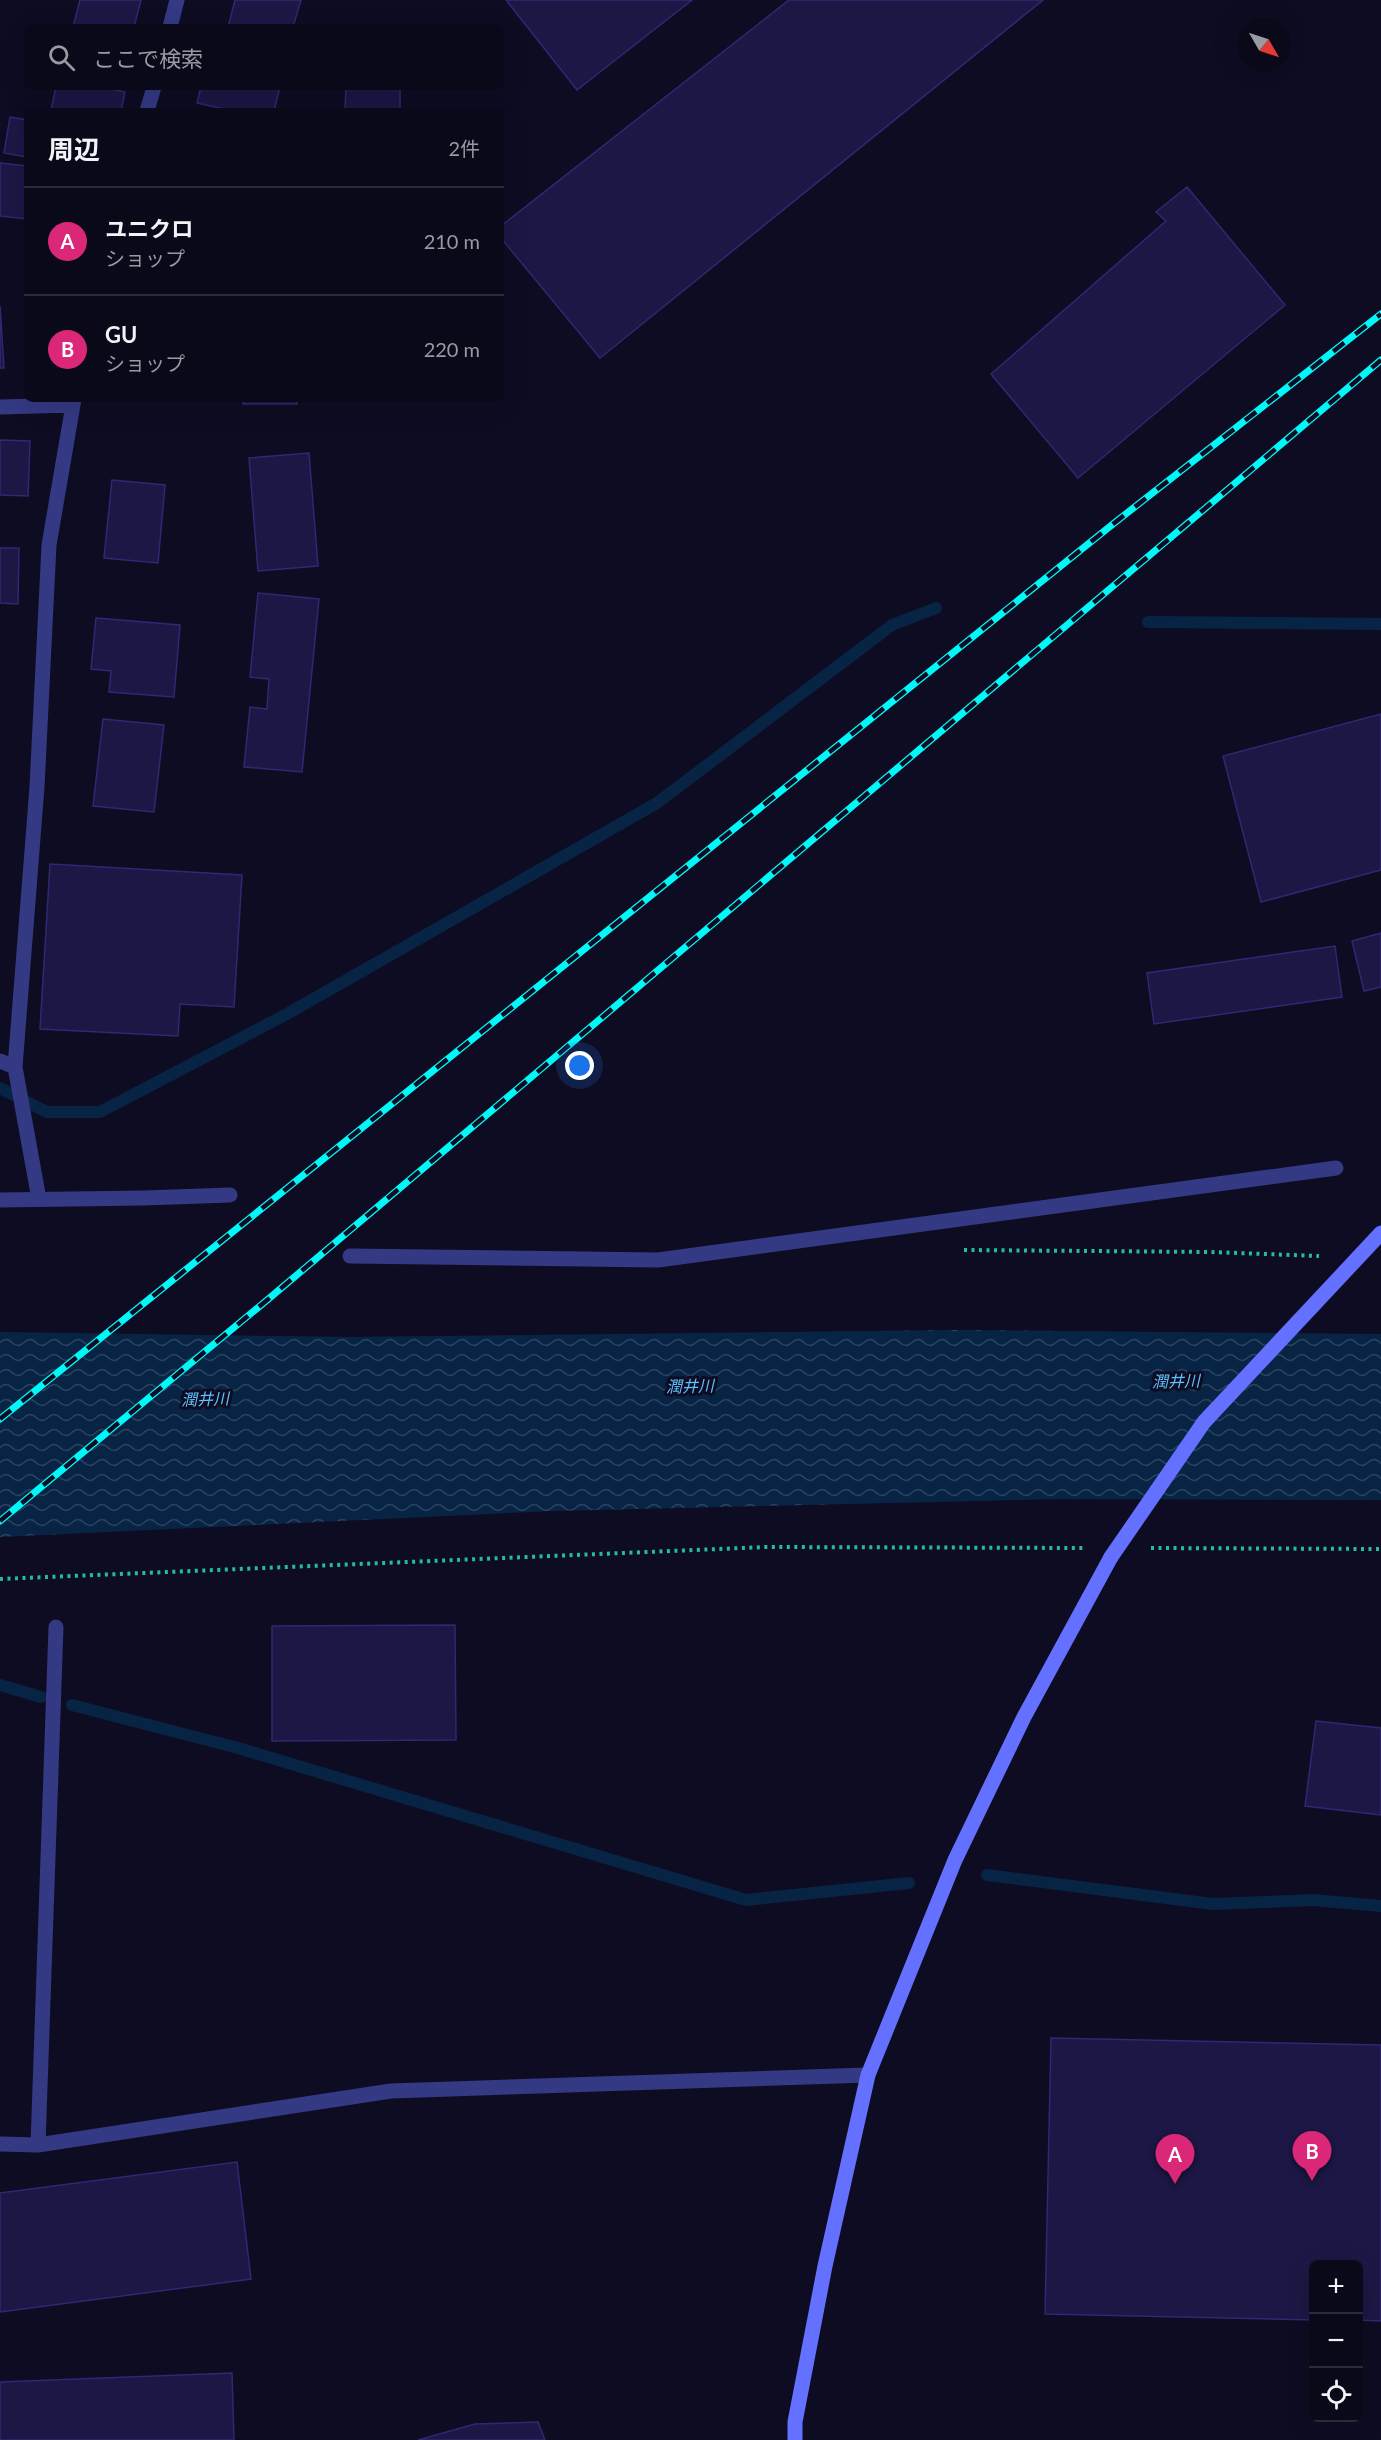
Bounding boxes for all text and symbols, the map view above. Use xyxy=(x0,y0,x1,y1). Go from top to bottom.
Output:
north arrow xyxy=(1237,18,1291,72)
search box xyxy=(24,24,504,90)
icon: search xyxy=(45,41,78,74)
text: ここで検索 xyxy=(93,45,203,72)
text: 周辺 xyxy=(48,133,100,165)
text: 2件 xyxy=(448,136,480,160)
text: ユニクロ xyxy=(105,215,193,242)
text: A xyxy=(61,229,74,253)
text: 210 m xyxy=(424,229,480,253)
text: ショップ xyxy=(105,246,185,270)
text: GU xyxy=(105,321,137,348)
text: B xyxy=(61,337,74,361)
text: 220 m xyxy=(424,337,480,361)
text: ショップ xyxy=(105,351,185,375)
your location xyxy=(565,1051,594,1080)
water label: 潤井川 xyxy=(1152,1371,1202,1390)
water label: 潤井川 xyxy=(666,1376,716,1395)
water label: 潤井川 xyxy=(181,1388,231,1409)
pin: B xyxy=(1292,2132,1332,2181)
pin: A xyxy=(1156,2134,1194,2184)
map controls xyxy=(1309,2260,1363,2422)
button: + xyxy=(1309,2260,1363,2314)
button: − xyxy=(1309,2314,1363,2368)
button: locate xyxy=(1309,2368,1363,2422)

